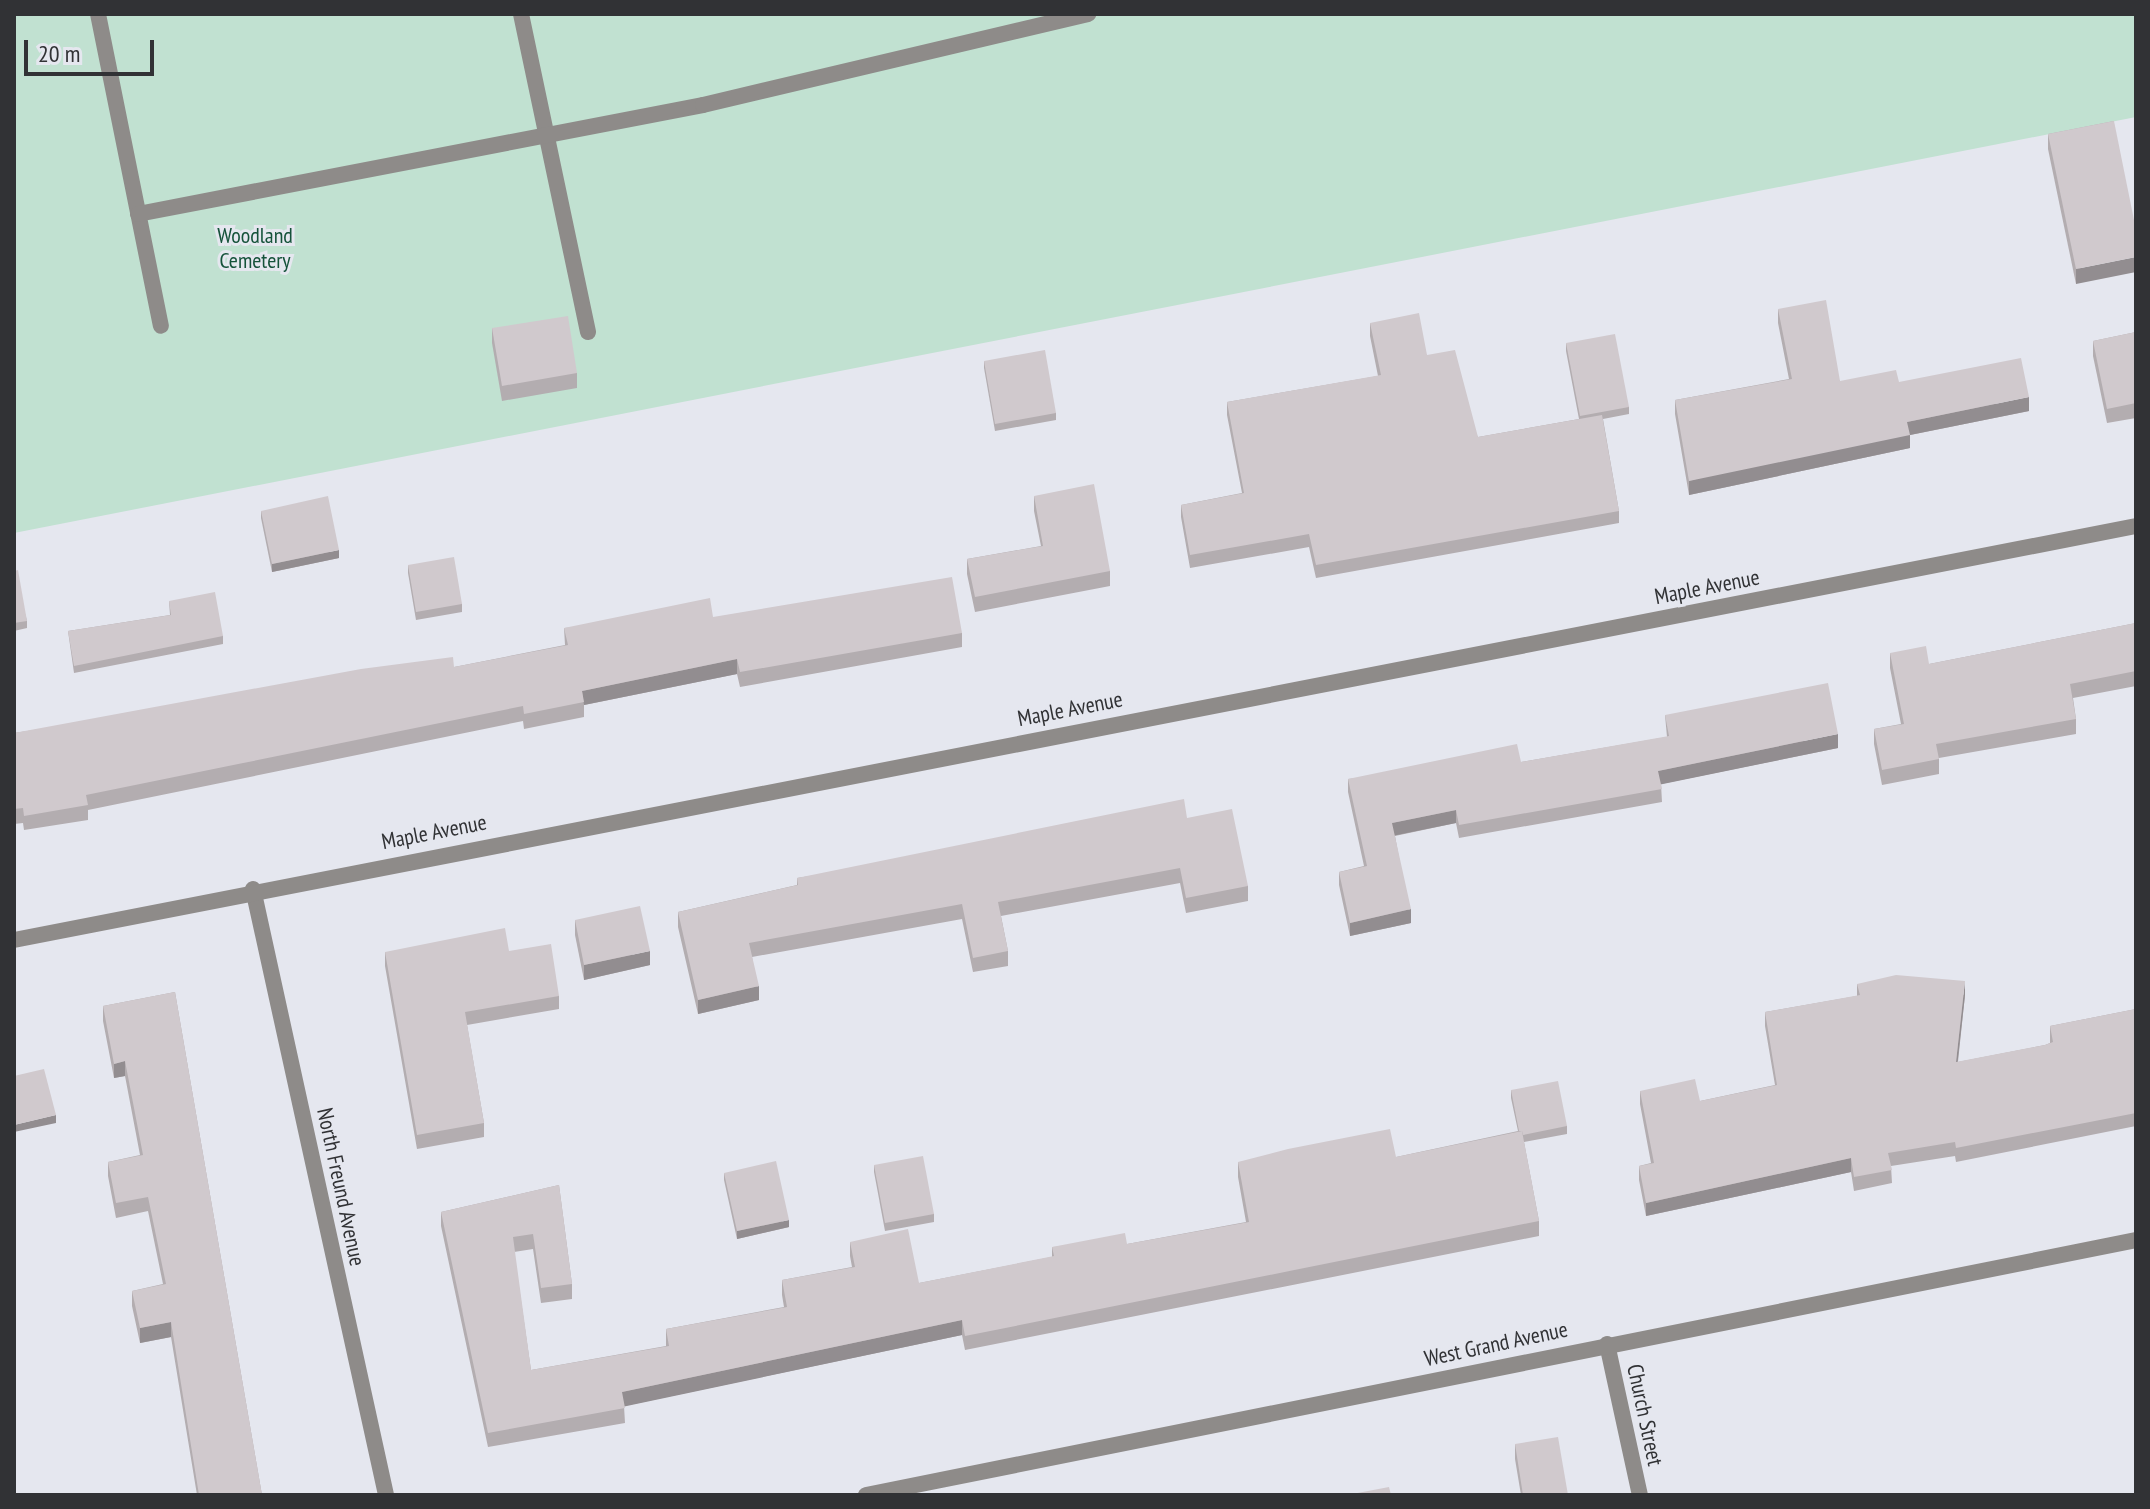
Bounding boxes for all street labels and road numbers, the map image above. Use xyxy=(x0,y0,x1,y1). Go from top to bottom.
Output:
street label: Maple Avenue xyxy=(1652,564,1762,610)
street label: Maple Avenue xyxy=(1015,686,1125,732)
street label: Maple Avenue xyxy=(379,809,489,855)
street label: North Freund Avenue xyxy=(311,1105,371,1269)
street label: West Grand Avenue xyxy=(1422,1316,1570,1372)
street label: Church Street xyxy=(1621,1362,1669,1468)

